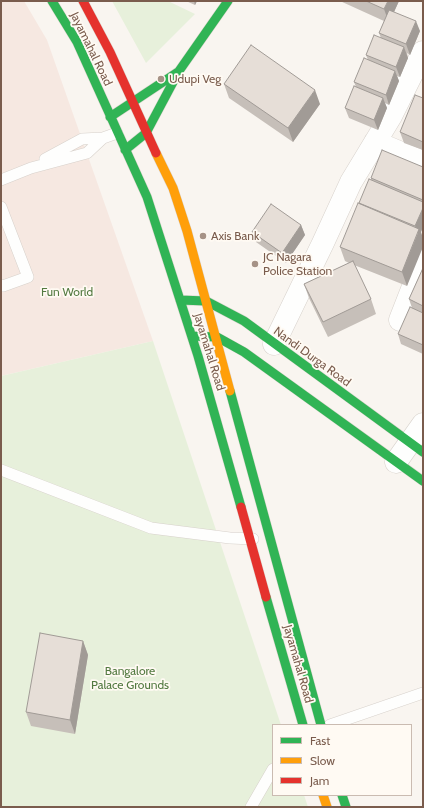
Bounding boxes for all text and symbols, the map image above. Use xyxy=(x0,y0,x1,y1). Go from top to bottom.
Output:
street label: Jayamahal Road xyxy=(67,10,115,88)
place label: Udupi Veg xyxy=(169,72,221,86)
marker: Udupi Veg xyxy=(156,74,166,84)
place label: Axis Bank xyxy=(211,229,259,243)
marker: Axis Bank xyxy=(198,231,208,241)
place label: JC Nagara Police Station xyxy=(263,250,332,278)
marker: JC Nagara Police Station xyxy=(250,259,260,269)
park label: Fun World xyxy=(41,285,93,299)
street label: Jayamahal Road xyxy=(190,311,228,393)
street label: Nandi Durga Road xyxy=(271,324,353,390)
street label: Jayamahal Road xyxy=(280,623,316,705)
park label: Bangalore Palace Grounds xyxy=(91,664,169,692)
legend xyxy=(272,724,412,796)
text: Fast xyxy=(310,733,330,748)
text: Slow xyxy=(310,753,335,768)
text: Jam xyxy=(310,773,329,788)

